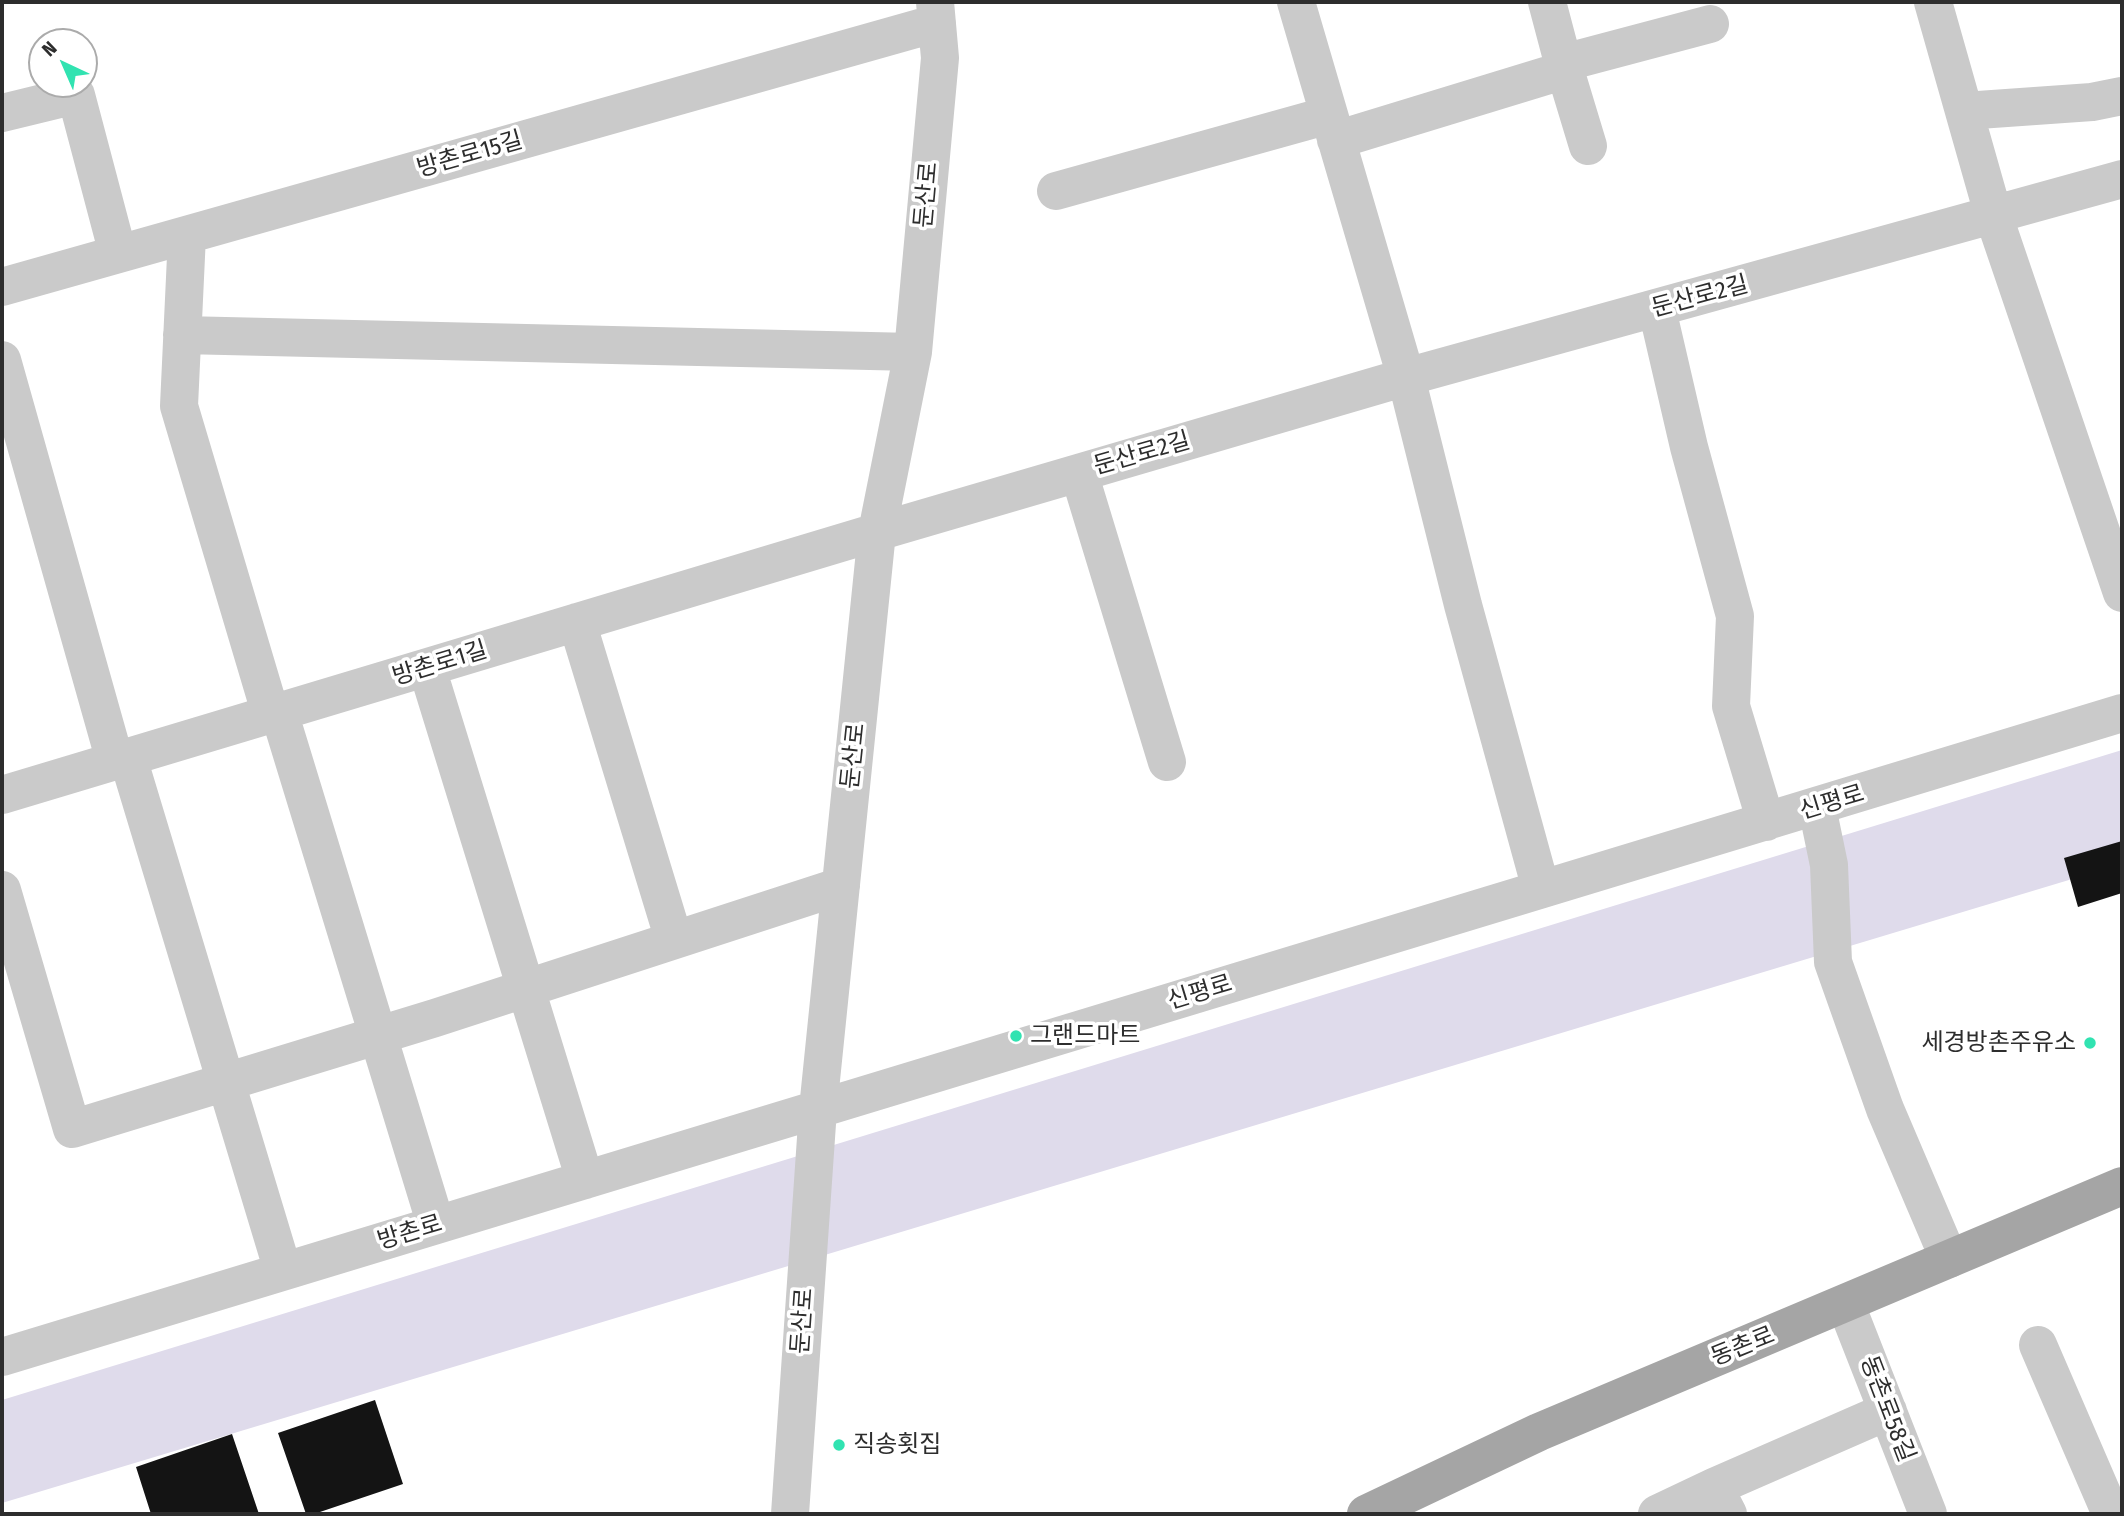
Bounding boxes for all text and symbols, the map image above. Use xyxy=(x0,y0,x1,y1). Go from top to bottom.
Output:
north arrow xyxy=(28,28,98,98)
text: N xyxy=(37,37,62,61)
street label: 방촌로15길 xyxy=(414,126,526,184)
street label: 둔산로 xyxy=(910,161,944,229)
street label: 둔산로2길 xyxy=(1649,270,1751,324)
street label: 둔산로2길 xyxy=(1090,427,1194,481)
street label: 방촌로1길 xyxy=(389,636,491,692)
street label: 둔산로 xyxy=(836,722,872,790)
street label: 신평로 xyxy=(1796,780,1868,826)
street label: 신평로 xyxy=(1164,970,1236,1016)
place label: 그랜드마트 xyxy=(1030,1022,1140,1050)
marker: 그랜드마트 xyxy=(1008,1028,1024,1044)
place label: 세경방촌주유소 xyxy=(1921,1029,2076,1057)
marker: 세경방촌주유소 xyxy=(2082,1035,2098,1051)
street label: 방촌로 xyxy=(374,1210,446,1256)
street label: 둔산로 xyxy=(786,1287,820,1355)
street label: 동촌로 xyxy=(1707,1321,1779,1373)
street label: 동촌로58길 xyxy=(1854,1352,1920,1466)
place label: 직송횟집 xyxy=(853,1431,941,1459)
marker: 직송횟집 xyxy=(831,1437,847,1453)

